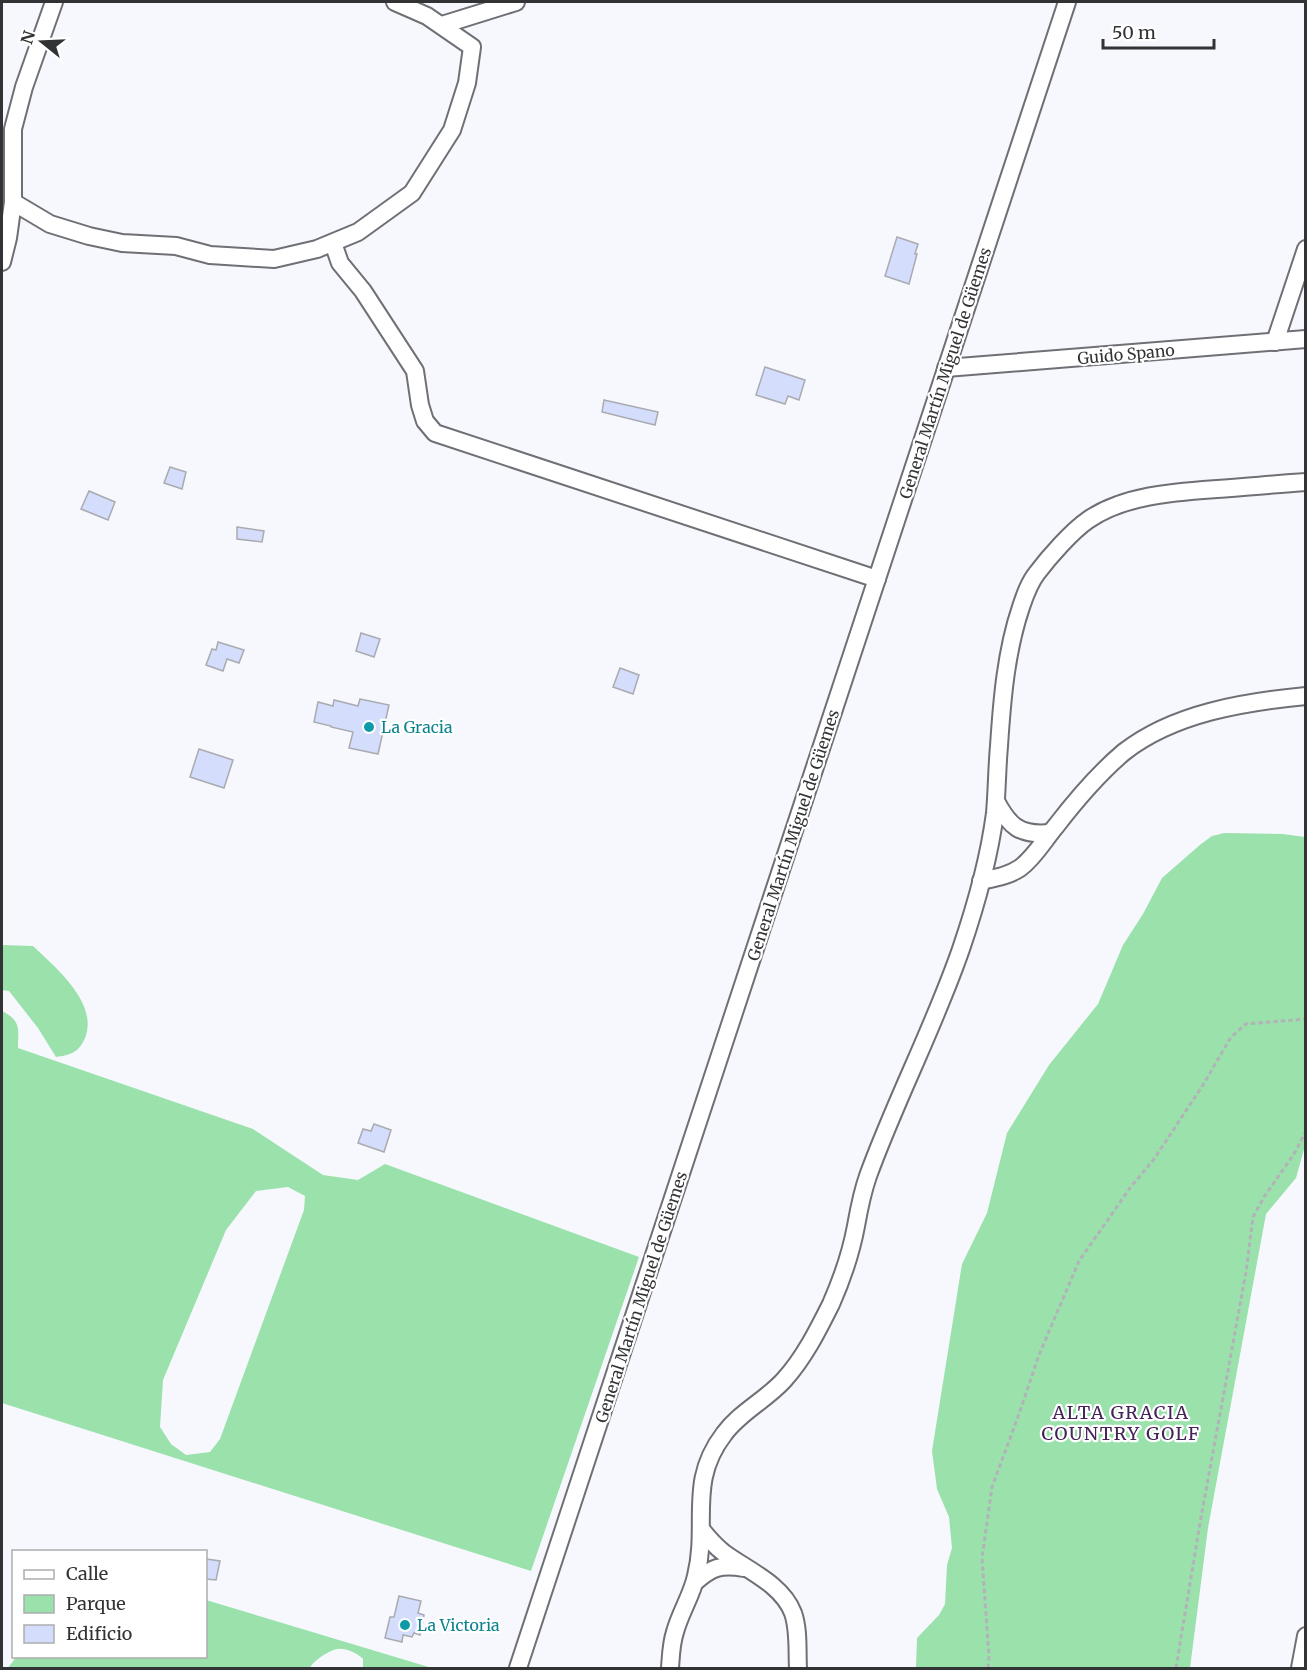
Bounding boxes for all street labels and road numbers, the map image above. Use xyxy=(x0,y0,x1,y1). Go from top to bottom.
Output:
street label: General Martín Miguel de Güemes xyxy=(895,245,995,501)
street label: Guido Spano xyxy=(1077,340,1175,368)
street label: General Martín Miguel de Güemes xyxy=(743,707,843,963)
street label: General Martín Miguel de Güemes xyxy=(591,1169,691,1425)

